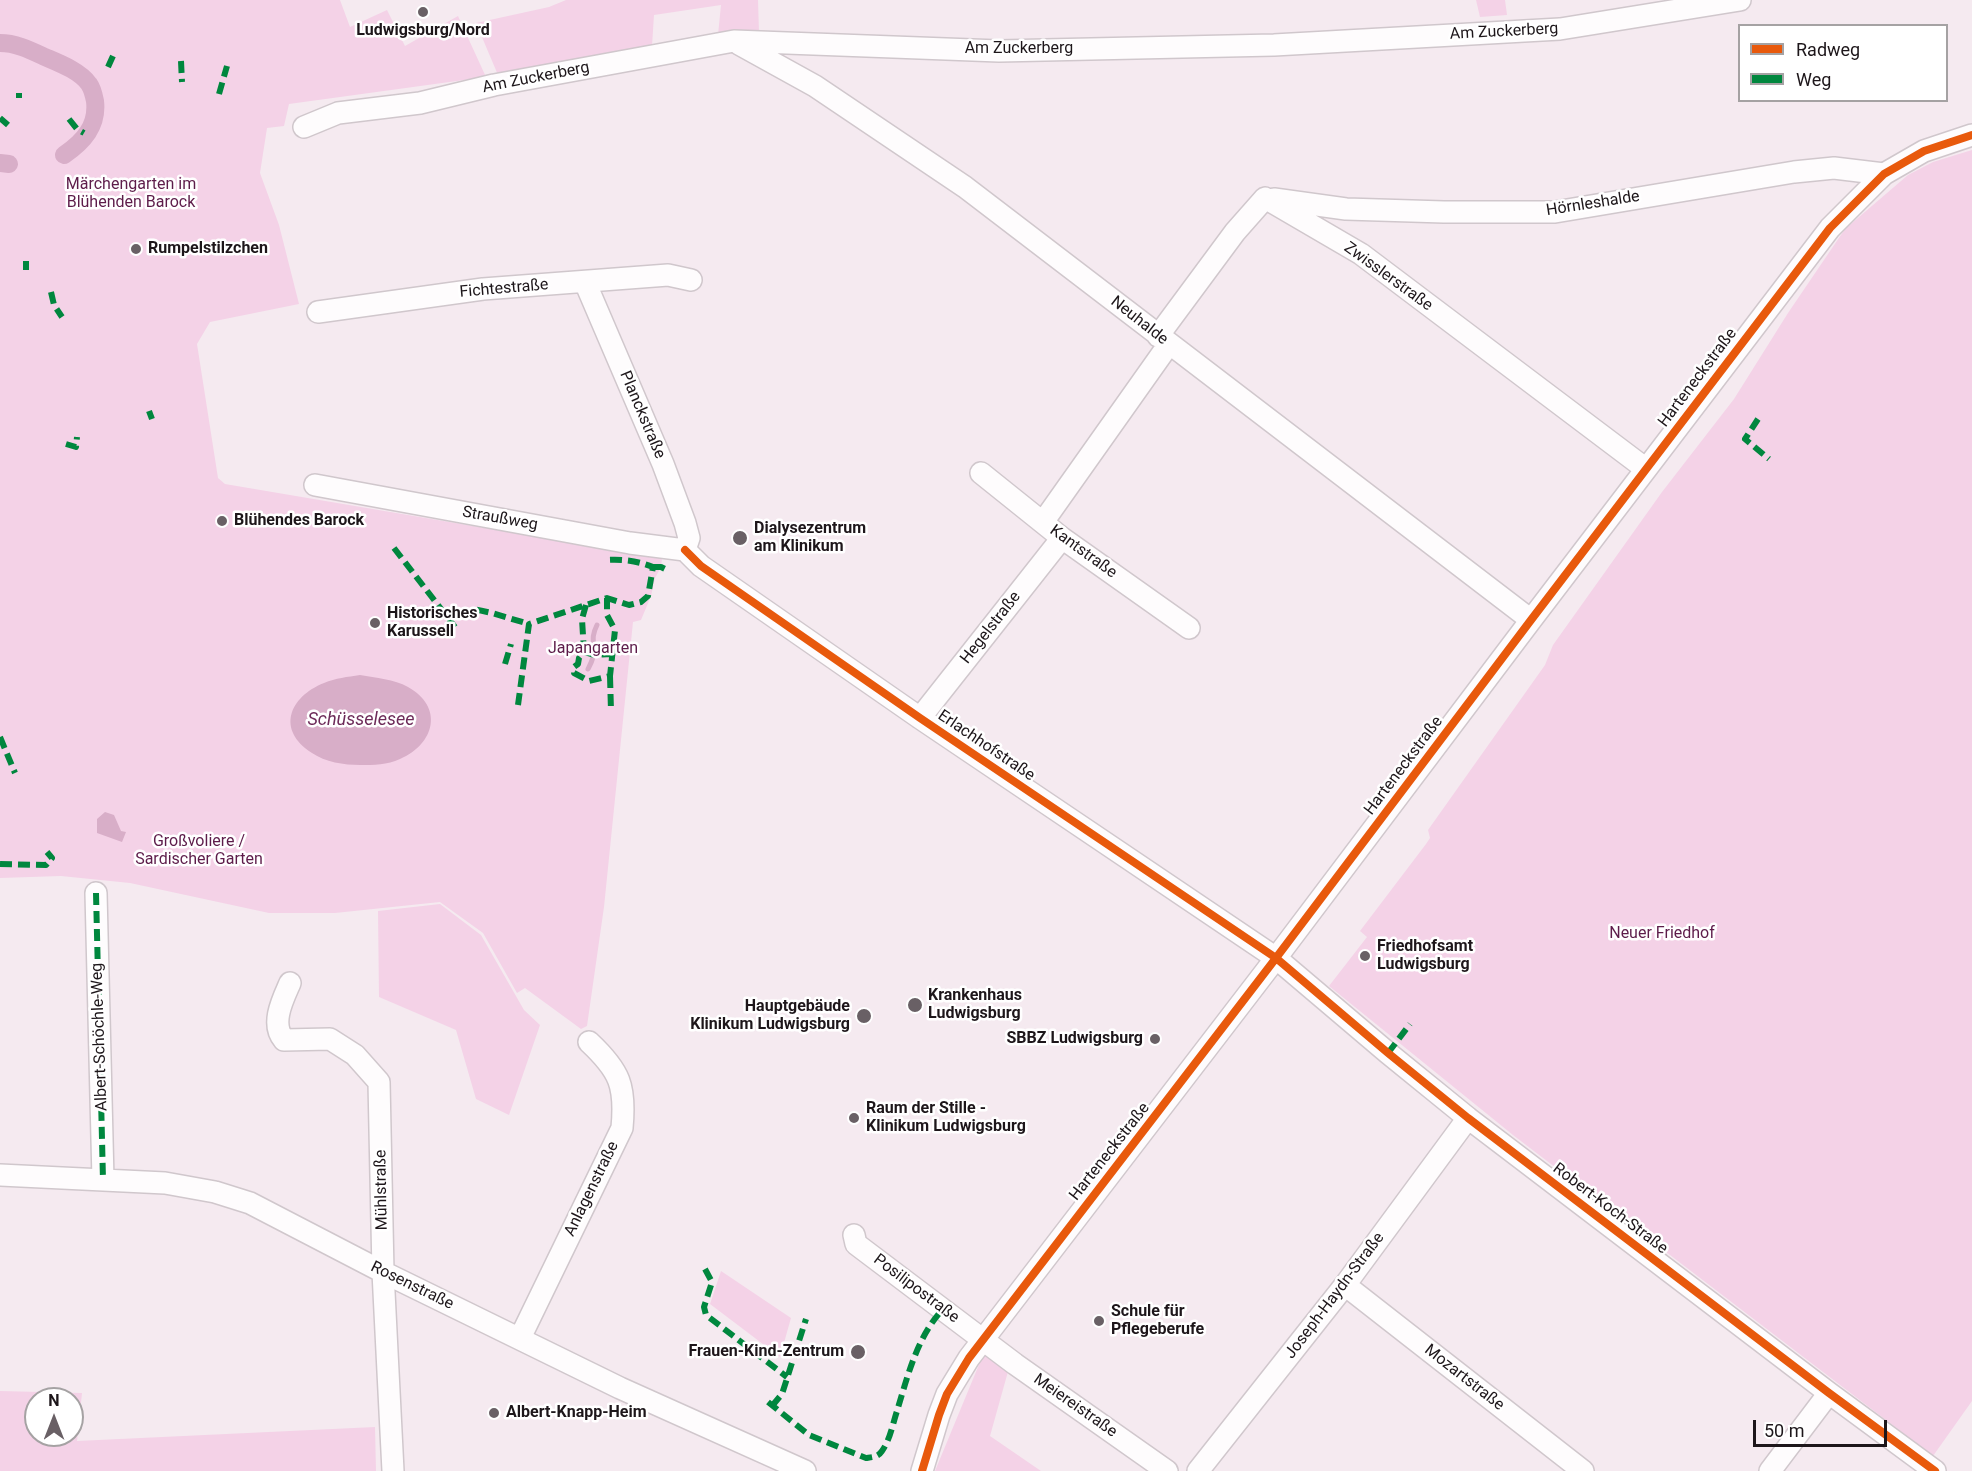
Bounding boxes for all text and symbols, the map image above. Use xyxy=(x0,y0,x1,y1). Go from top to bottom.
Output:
marker: Ludwigsburg/Nord xyxy=(416,5,430,19)
street label: Am Zuckerberg xyxy=(1449,20,1559,44)
place label: Ludwigsburg/Nord xyxy=(356,21,490,41)
legend xyxy=(1738,24,1948,102)
street label: Am Zuckerberg xyxy=(965,39,1073,59)
text: Radweg xyxy=(1796,39,1860,60)
street label: Am Zuckerberg xyxy=(481,58,591,98)
text: Weg xyxy=(1796,69,1831,90)
park label: Märchengarten im Blühenden Barock xyxy=(66,175,196,213)
street label: Hörnleshalde xyxy=(1545,187,1641,221)
street label: Zwisslerstraße xyxy=(1340,238,1436,316)
place label: Rumpelstilzchen xyxy=(148,239,268,259)
marker: Rumpelstilzchen xyxy=(129,242,143,256)
street label: Fichtestraße xyxy=(459,276,549,302)
street label: Neuhalde xyxy=(1106,293,1172,349)
street label: Harteneckstraße xyxy=(1655,325,1741,431)
street label: Planckstraße xyxy=(615,368,669,462)
street label: Straußweg xyxy=(461,503,539,535)
place label: Blühendes Barock xyxy=(234,511,364,531)
marker: Blühendes Barock xyxy=(215,514,229,528)
place label: Dialysezentrum am Klinikum xyxy=(754,519,866,557)
street label: Kantstraße xyxy=(1046,521,1120,583)
marker: Dialysezentrum am Klinikum xyxy=(731,529,749,547)
street label: Hegelstraße xyxy=(957,588,1025,668)
place label: Historisches Karussell xyxy=(387,604,477,642)
marker: Historisches Karussell xyxy=(368,616,382,630)
park label: Japangarten xyxy=(548,639,638,659)
street label: Erlachhofstraße xyxy=(934,706,1038,786)
water label: Schüsselesee xyxy=(307,709,415,731)
street label: Harteneckstraße xyxy=(1361,713,1447,819)
park label: Großvoliere / Sardischer Garten xyxy=(135,832,263,870)
park label: Neuer Friedhof xyxy=(1609,924,1715,944)
place label: Friedhofsamt Ludwigsburg xyxy=(1377,937,1473,975)
marker: Friedhofsamt Ludwigsburg xyxy=(1358,949,1372,963)
street label: Albert-Schöchle-Weg xyxy=(88,962,112,1112)
place label: Krankenhaus Ludwigsburg xyxy=(928,986,1022,1024)
marker: Krankenhaus Ludwigsburg xyxy=(906,996,924,1014)
place label: Hauptgebäude Klinikum Ludwigsburg xyxy=(690,997,850,1035)
marker: Hauptgebäude Klinikum Ludwigsburg xyxy=(855,1007,873,1025)
place label: SBBZ Ludwigsburg xyxy=(1006,1029,1143,1049)
marker: SBBZ Ludwigsburg xyxy=(1148,1032,1162,1046)
place label: Raum der Stille - Klinikum Ludwigsburg xyxy=(866,1099,1026,1137)
street label: Harteneckstraße xyxy=(1066,1099,1154,1205)
marker: Raum der Stille - Klinikum Ludwigsburg xyxy=(847,1111,861,1125)
street label: Anlagenstraße xyxy=(561,1138,623,1240)
street label: Mühlstraße xyxy=(372,1149,392,1231)
street label: Robert-Koch-Straße xyxy=(1549,1159,1671,1259)
street label: Joseph-Haydn-Straße xyxy=(1281,1229,1389,1363)
street label: Posilipostraße xyxy=(869,1251,963,1327)
street label: Rosenstraße xyxy=(367,1258,457,1314)
place label: Schule für Pflegeberufe xyxy=(1111,1302,1204,1340)
marker: Schule für Pflegeberufe xyxy=(1092,1314,1106,1328)
street label: Mozartstraße xyxy=(1420,1341,1508,1415)
place label: Frauen-Kind-Zentrum xyxy=(688,1342,844,1362)
marker: Frauen-Kind-Zentrum xyxy=(849,1343,867,1361)
street label: Meiereistraße xyxy=(1029,1370,1121,1442)
north arrow xyxy=(24,1387,84,1447)
text: N xyxy=(48,1391,60,1410)
place label: Albert-Knapp-Heim xyxy=(506,1403,647,1423)
marker: Albert-Knapp-Heim xyxy=(487,1406,501,1420)
scale bar xyxy=(1756,1408,1890,1446)
text: 50 m xyxy=(1764,1420,1804,1441)

